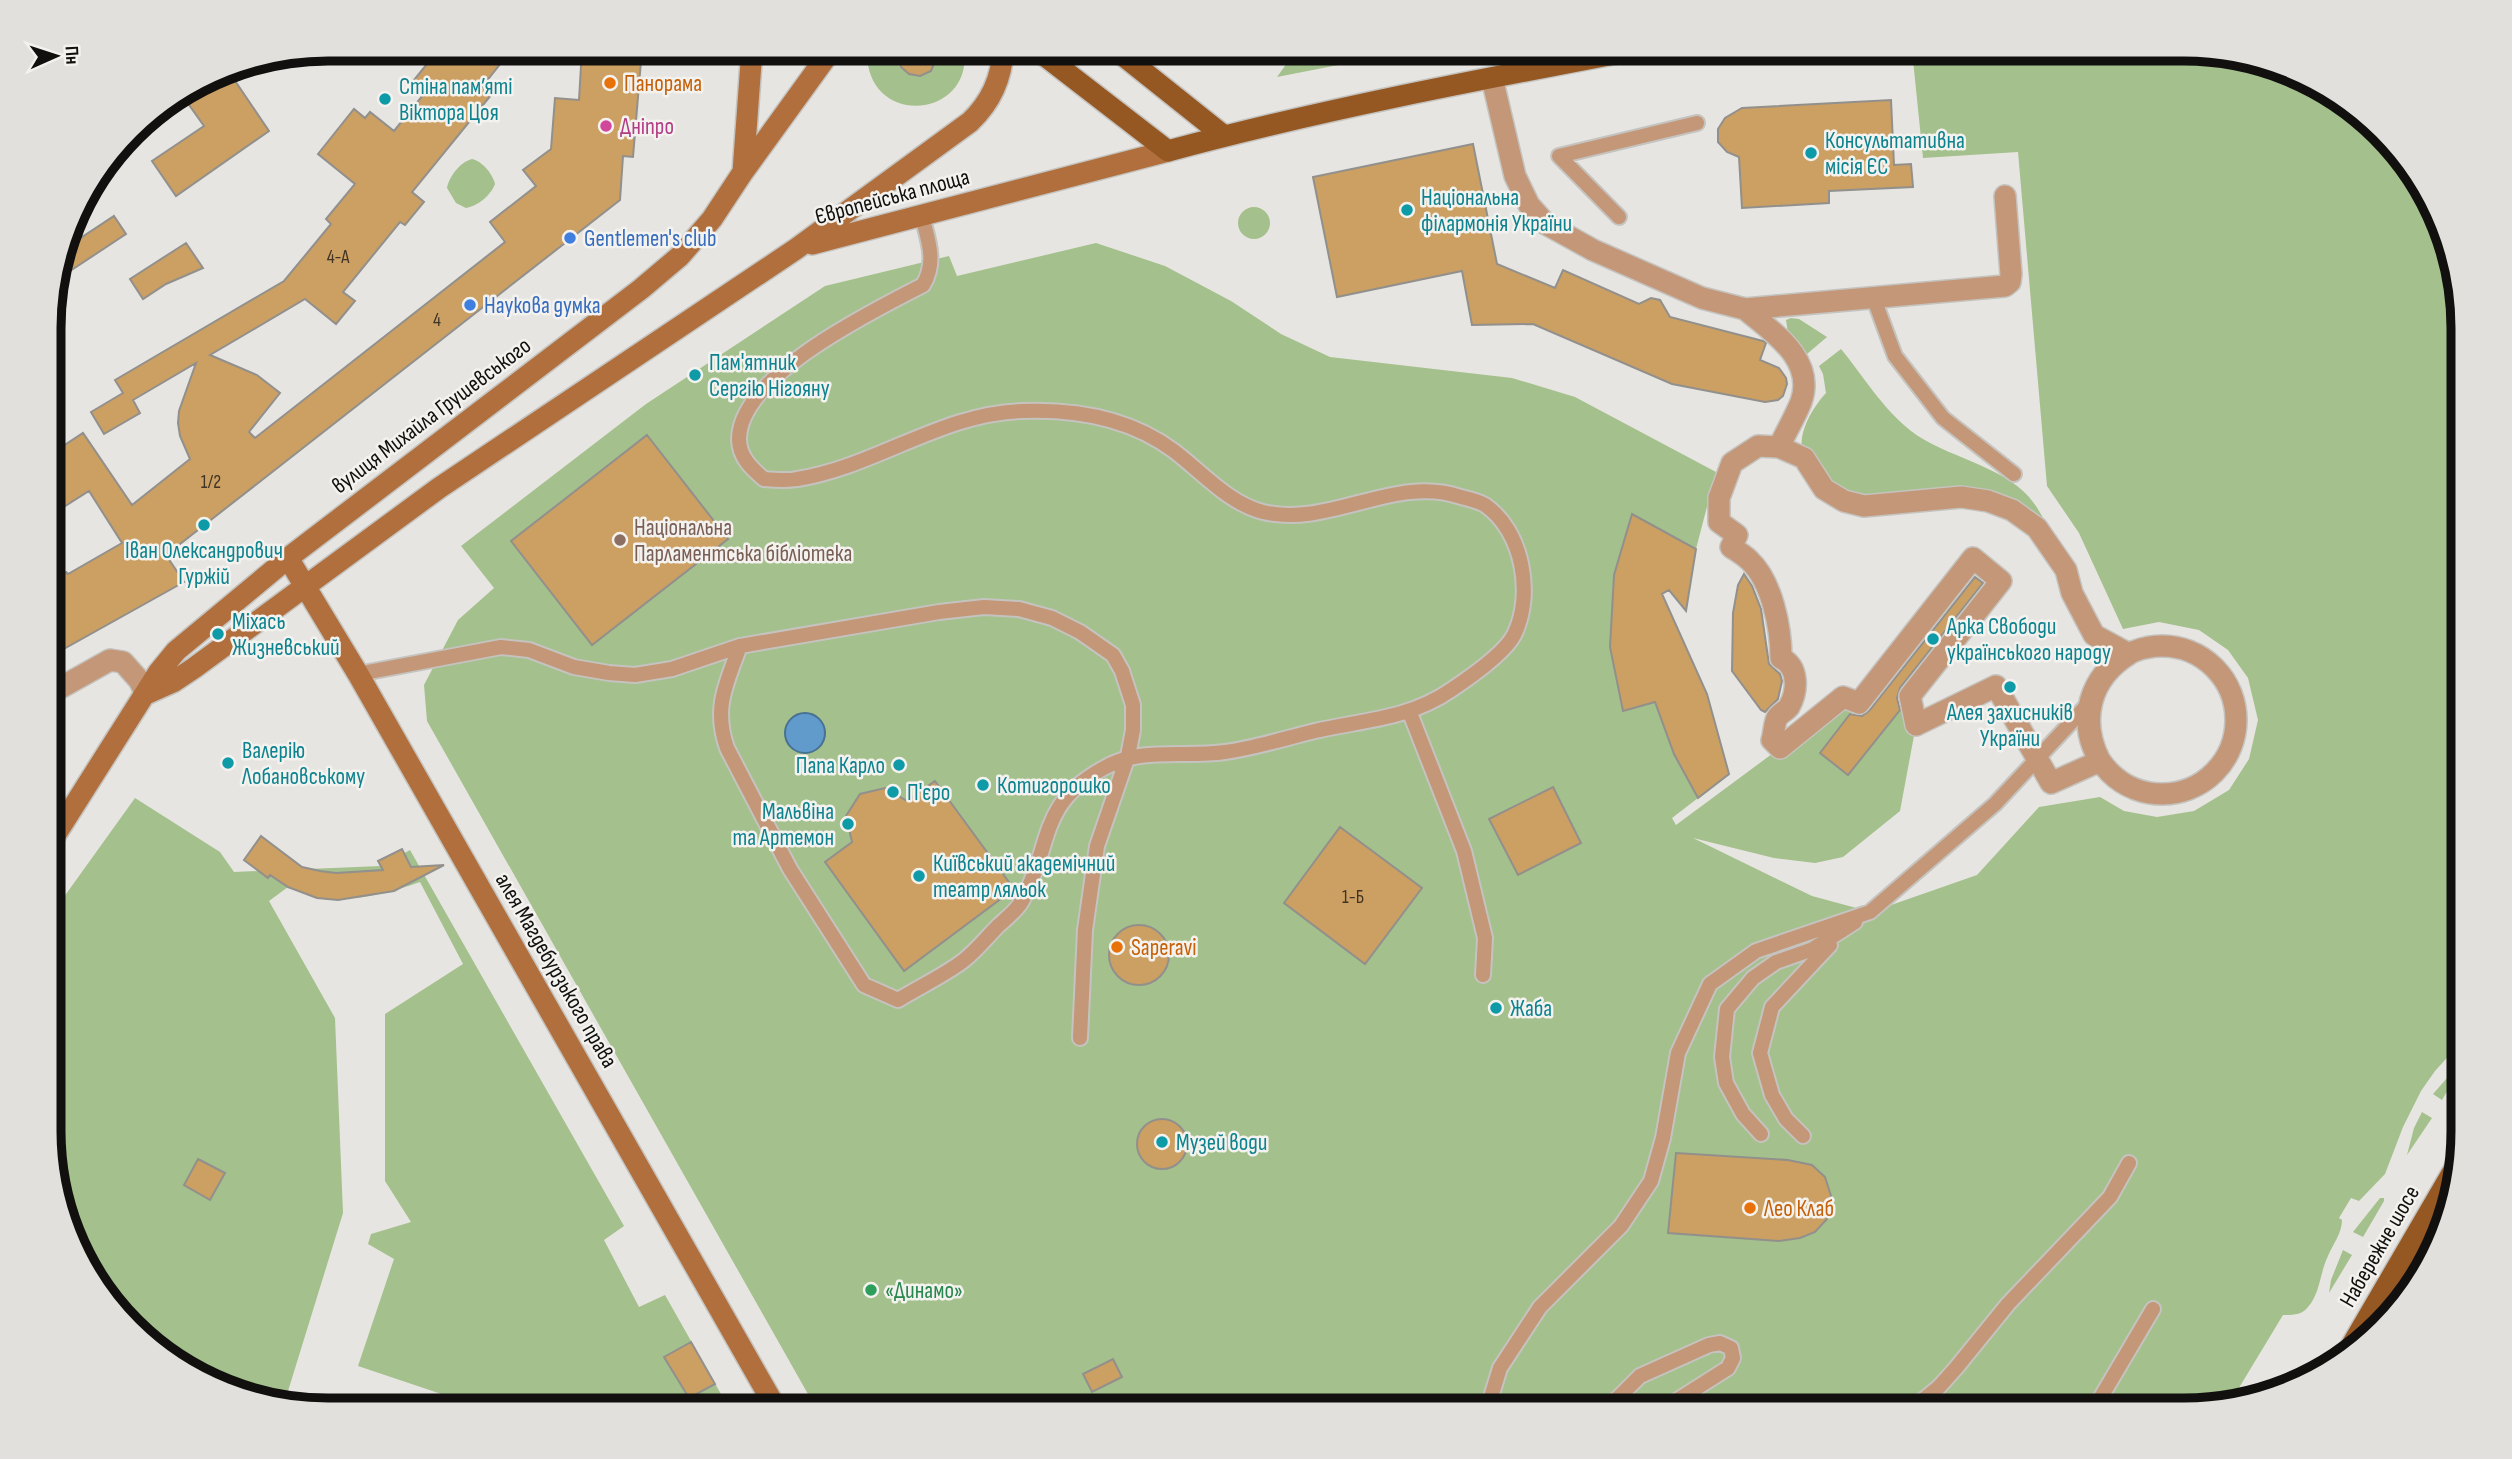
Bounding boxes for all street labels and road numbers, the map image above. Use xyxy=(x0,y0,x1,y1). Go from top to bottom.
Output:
street label: Європейська площа xyxy=(812,163,972,231)
street label: вулиця Михайла Грушевського xyxy=(327,332,537,500)
street label: алея Магдебурзького права xyxy=(489,868,623,1073)
street label: Набережне шосе xyxy=(2334,1181,2426,1312)

